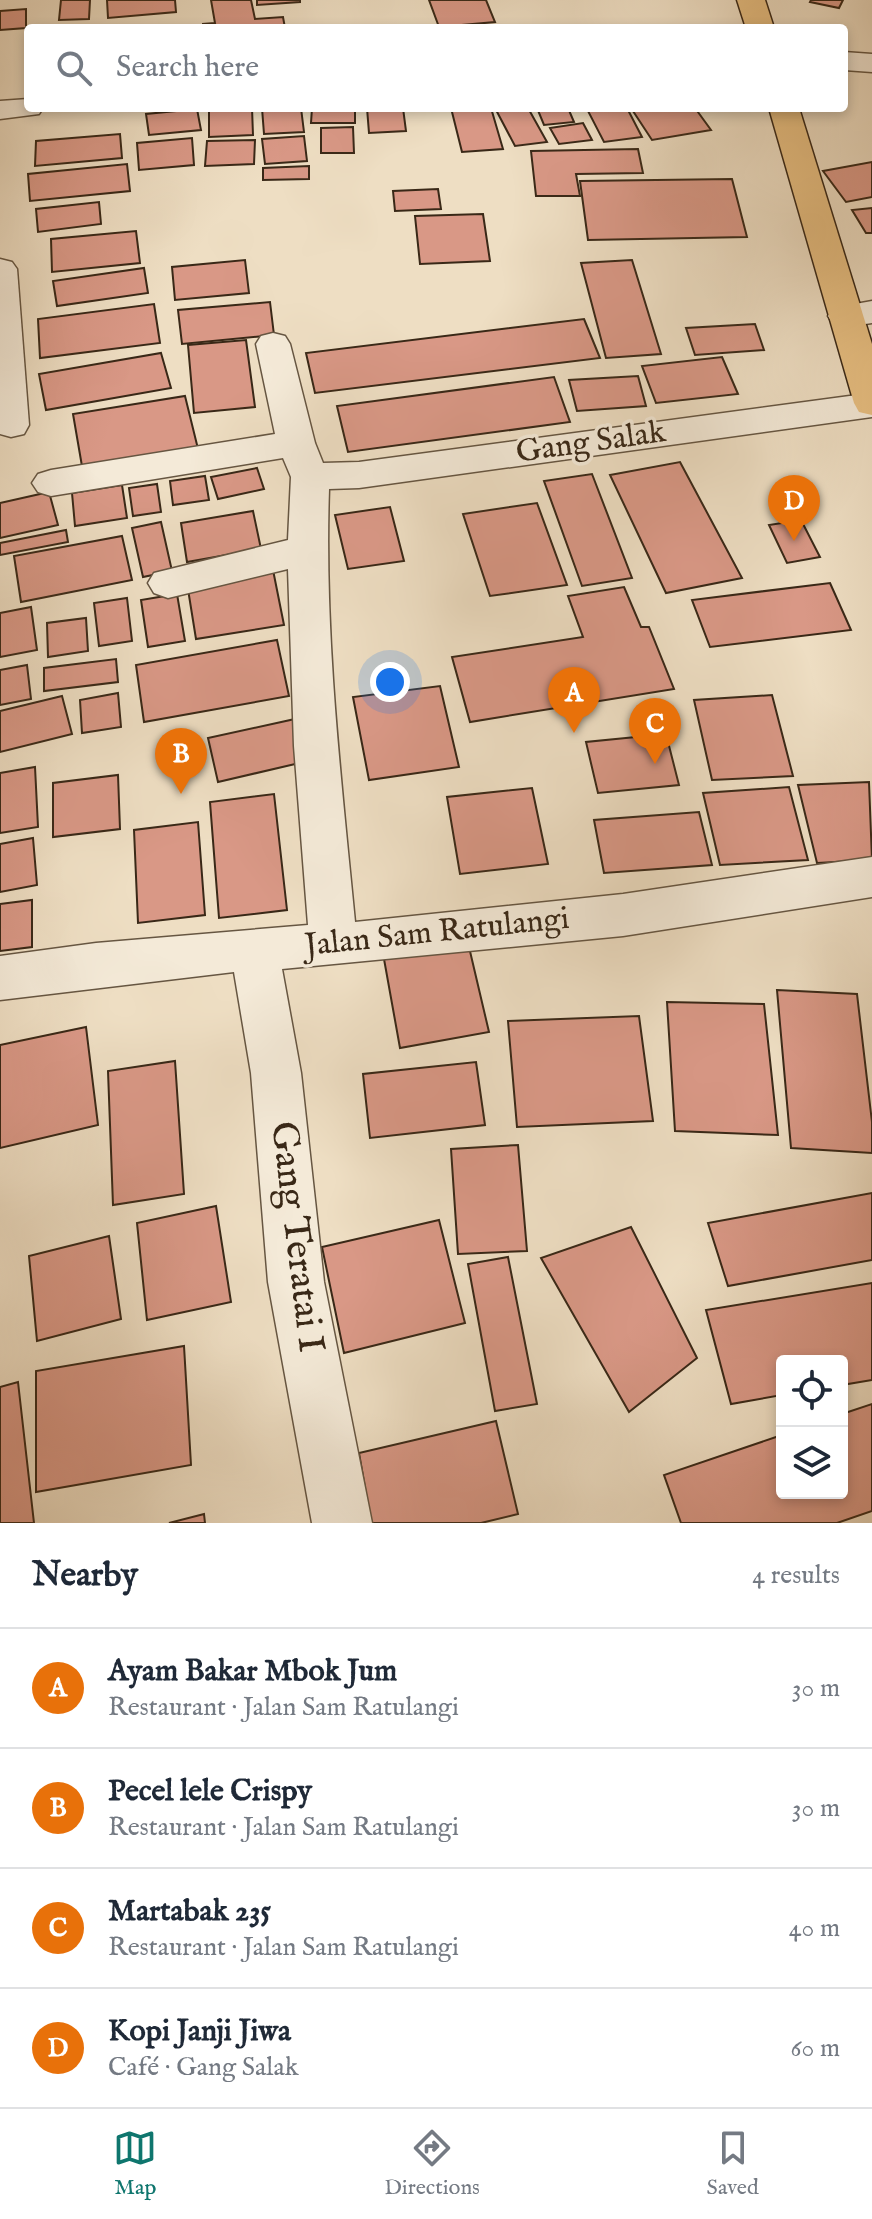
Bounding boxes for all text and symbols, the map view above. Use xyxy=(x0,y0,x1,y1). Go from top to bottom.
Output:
search box xyxy=(24,24,848,112)
icon: search xyxy=(52,46,96,90)
text: Search here xyxy=(116,49,259,87)
street label: Gang Salak xyxy=(514,412,669,474)
pin: D xyxy=(768,475,820,541)
your location xyxy=(370,662,410,702)
pin: A xyxy=(548,667,600,733)
pin: C xyxy=(629,698,681,764)
pin: B xyxy=(155,728,207,794)
street label: Jalan Sam Ratulangi xyxy=(300,899,571,968)
street label: Gang Teratai I xyxy=(258,1119,334,1355)
map controls xyxy=(776,1355,848,1499)
button: locate xyxy=(776,1355,848,1427)
button: layers xyxy=(776,1427,848,1499)
text: Nearby xyxy=(32,1554,138,1597)
text: 4 results xyxy=(752,1559,840,1592)
text: Ayam Bakar Mbok Jum xyxy=(108,1653,397,1691)
text: A xyxy=(49,1672,67,1705)
text: 30 m xyxy=(792,1672,840,1705)
text: Restaurant · Jalan Sam Ratulangi xyxy=(108,1691,459,1724)
text: Pecel lele Crispy xyxy=(108,1773,312,1811)
text: B xyxy=(49,1792,67,1825)
text: 30 m xyxy=(792,1792,840,1825)
text: Restaurant · Jalan Sam Ratulangi xyxy=(108,1811,459,1844)
text: Martabak 235 xyxy=(108,1893,271,1931)
text: C xyxy=(49,1912,67,1945)
text: 40 m xyxy=(789,1912,840,1945)
text: Restaurant · Jalan Sam Ratulangi xyxy=(108,1931,459,1964)
text: Kopi Janji Jiwa xyxy=(108,2013,291,2051)
text: D xyxy=(48,2032,68,2065)
text: 60 m xyxy=(791,2032,840,2065)
text: Café · Gang Salak xyxy=(108,2051,299,2084)
tab: Map xyxy=(113,2126,157,2202)
tab: Directions xyxy=(384,2126,480,2202)
tab: Saved xyxy=(707,2126,759,2202)

